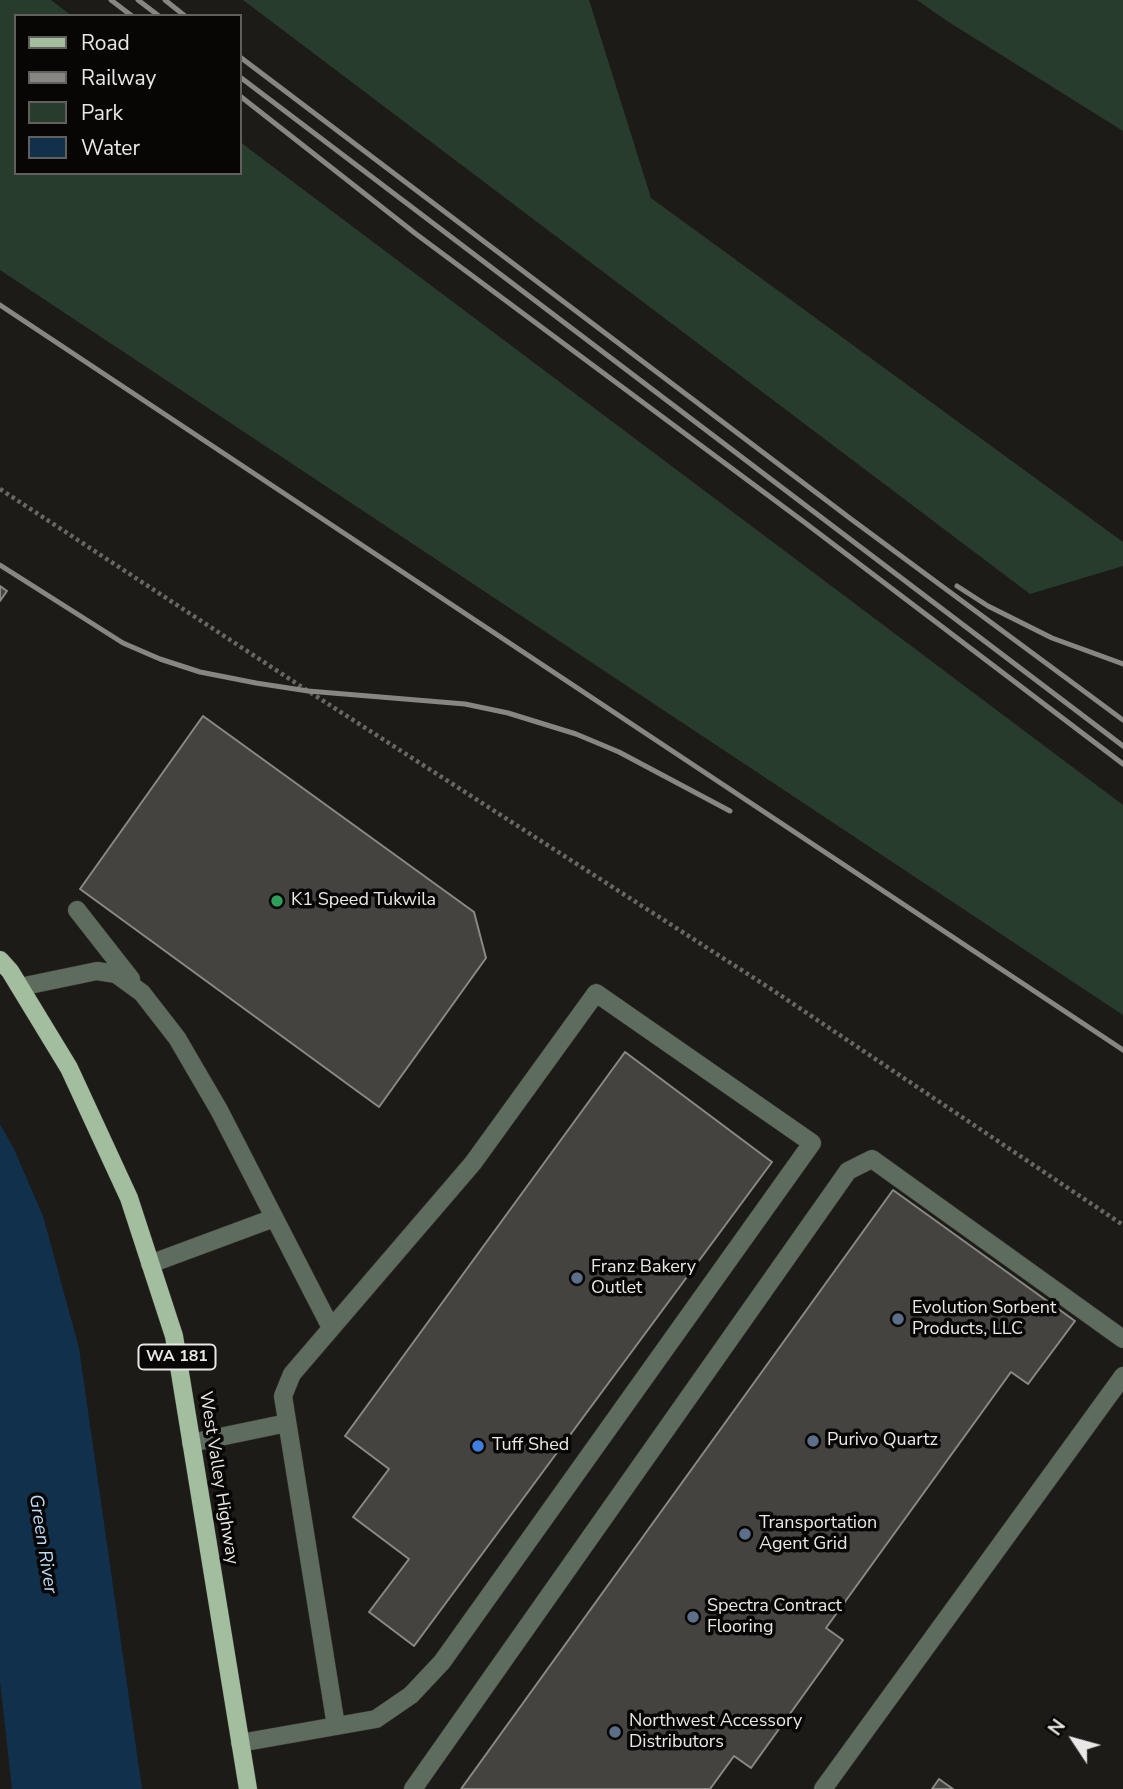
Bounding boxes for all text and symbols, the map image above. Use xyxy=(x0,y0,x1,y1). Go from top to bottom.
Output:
legend xyxy=(14,14,242,175)
text: Road xyxy=(81,29,130,57)
text: Railway xyxy=(81,64,156,92)
text: Park xyxy=(81,99,123,127)
text: Water xyxy=(81,134,140,162)
place label: K1 Speed Tukwila xyxy=(291,890,436,912)
marker: K1 Speed Tukwila xyxy=(269,893,285,909)
place label: Franz Bakery Outlet xyxy=(591,1257,696,1300)
marker: Franz Bakery Outlet xyxy=(569,1270,585,1286)
place label: Evolution Sorbent Products, LLC xyxy=(912,1298,1056,1340)
marker: Evolution Sorbent Products, LLC xyxy=(890,1311,906,1327)
road number: WA 181 xyxy=(138,1344,216,1370)
street label: West Valley Highway xyxy=(194,1390,242,1566)
place label: Purivo Quartz xyxy=(827,1430,938,1452)
marker: Purivo Quartz xyxy=(805,1433,821,1449)
place label: Tuff Shed xyxy=(492,1435,569,1457)
marker: Tuff Shed xyxy=(470,1438,486,1454)
water label: Green River xyxy=(23,1493,61,1595)
place label: Transportation Agent Grid xyxy=(759,1513,877,1556)
marker: Transportation Agent Grid xyxy=(737,1526,753,1542)
place label: Spectra Contract Flooring xyxy=(707,1596,842,1638)
marker: Spectra Contract Flooring xyxy=(685,1609,701,1625)
north arrow xyxy=(1039,1705,1109,1775)
place label: Northwest Accessory Distributors xyxy=(629,1711,802,1754)
text: N xyxy=(1042,1714,1072,1741)
marker: Northwest Accessory Distributors xyxy=(607,1724,623,1740)

